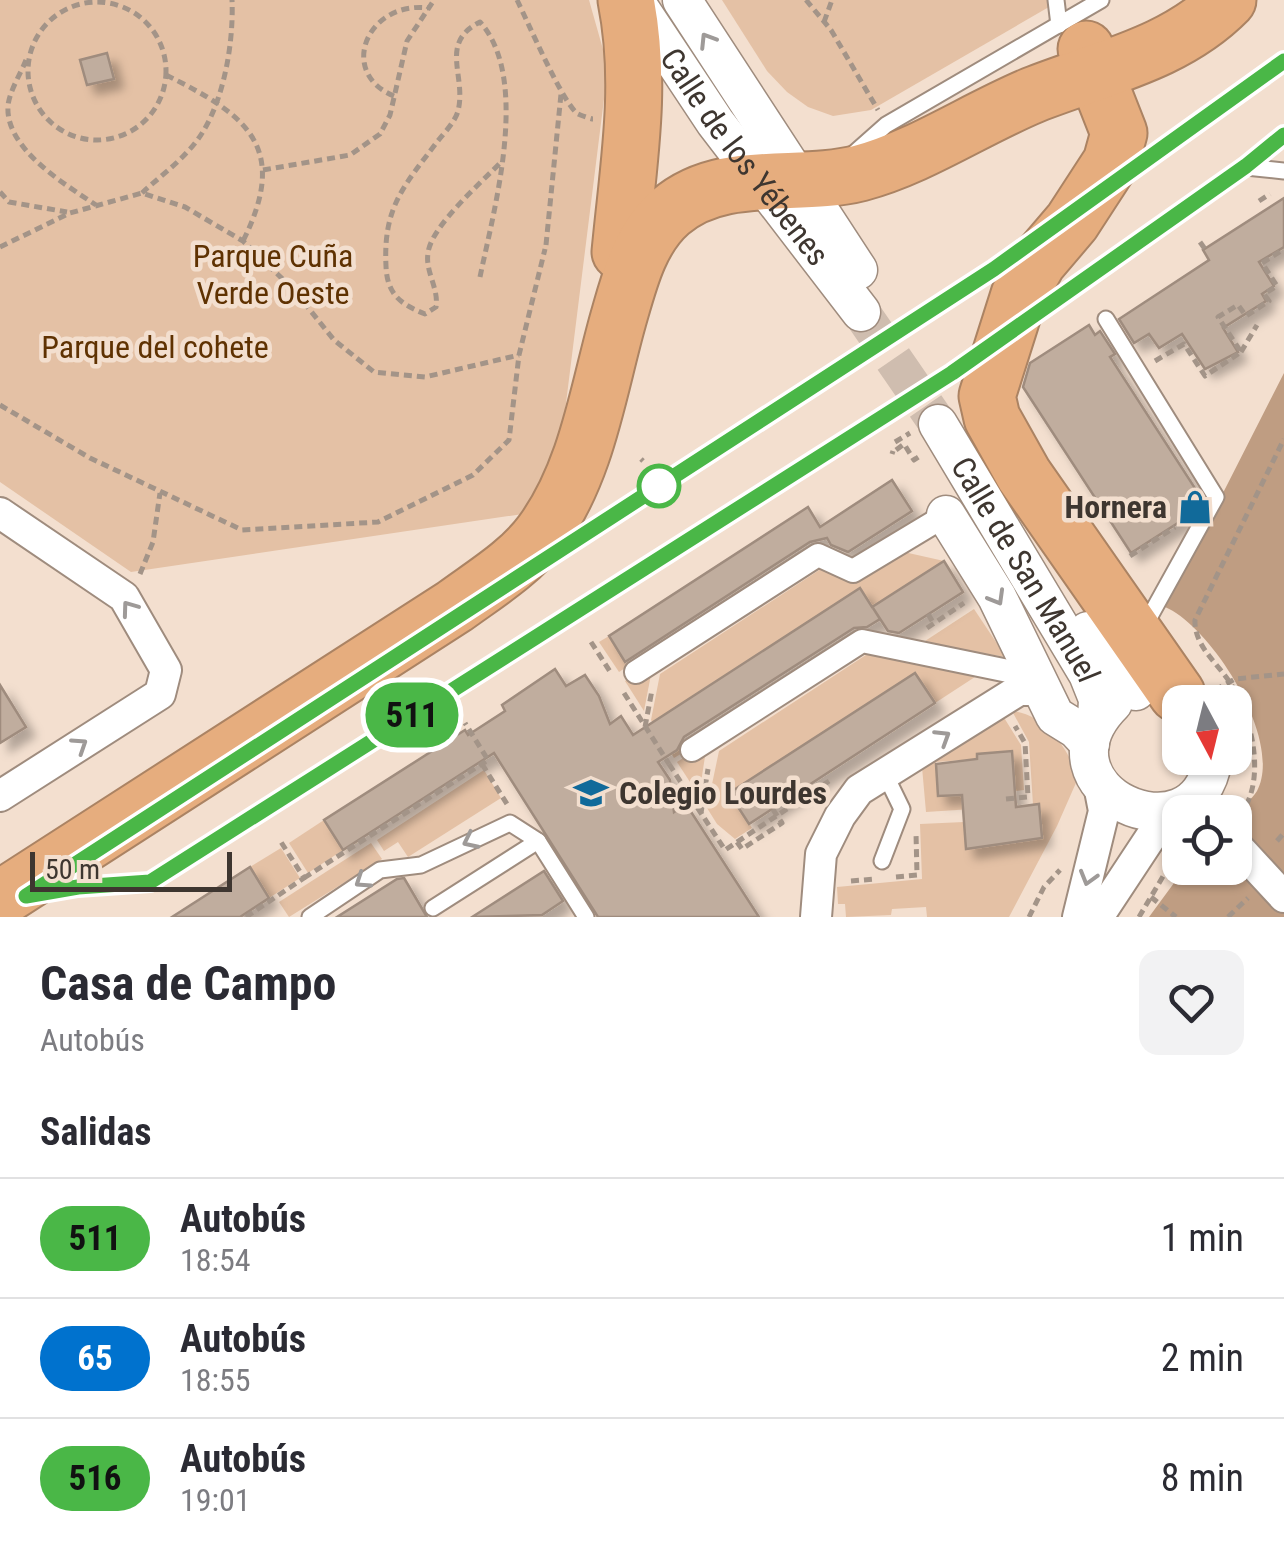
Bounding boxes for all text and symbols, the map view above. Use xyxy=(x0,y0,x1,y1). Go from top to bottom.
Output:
one-way arrow xyxy=(700,33,719,51)
street label: Calle de los Yébenes xyxy=(652,41,837,273)
park label: Parque Cuña Verde Oeste xyxy=(193,237,353,312)
park label: Parque del cohete xyxy=(41,328,269,366)
street label: Calle de San Manuel xyxy=(943,450,1108,687)
unlabelled marker xyxy=(638,465,680,507)
place label: Hornera xyxy=(1065,488,1167,526)
shop icon: Hornera xyxy=(1176,488,1214,526)
one-way arrow xyxy=(984,588,1004,606)
one-way arrow xyxy=(124,601,141,619)
line badge: 511 xyxy=(354,682,470,748)
north arrow xyxy=(1162,685,1252,775)
map controls xyxy=(1162,685,1252,885)
text: 511 xyxy=(385,695,439,736)
one-way arrow xyxy=(933,730,951,749)
one-way arrow xyxy=(69,738,87,757)
school or university icon: Colegio Lourdes xyxy=(572,774,610,812)
place label: Colegio Lourdes xyxy=(619,774,827,812)
button: locate xyxy=(1162,795,1252,885)
one-way arrow xyxy=(462,829,480,849)
scale bar xyxy=(30,847,232,891)
text: 50 m xyxy=(45,853,100,886)
one-way arrow xyxy=(355,869,373,888)
one-way arrow xyxy=(1079,869,1100,886)
button: heart xyxy=(1139,950,1244,1055)
text: Casa de Campo xyxy=(40,955,336,1012)
text: Autobús xyxy=(40,1021,145,1059)
text: Salidas xyxy=(40,1110,152,1154)
text: Autobús xyxy=(180,1197,306,1241)
text: 1 min xyxy=(1161,1216,1244,1260)
text: 511 xyxy=(68,1218,122,1259)
text: 18:54 xyxy=(180,1241,251,1279)
text: Autobús xyxy=(180,1317,306,1361)
text: 2 min xyxy=(1161,1336,1244,1380)
text: 65 xyxy=(77,1338,113,1379)
text: 18:55 xyxy=(180,1361,251,1399)
text: Autobús xyxy=(180,1437,306,1481)
text: 8 min xyxy=(1161,1456,1244,1500)
text: 516 xyxy=(68,1458,122,1499)
text: 19:01 xyxy=(180,1481,251,1519)

